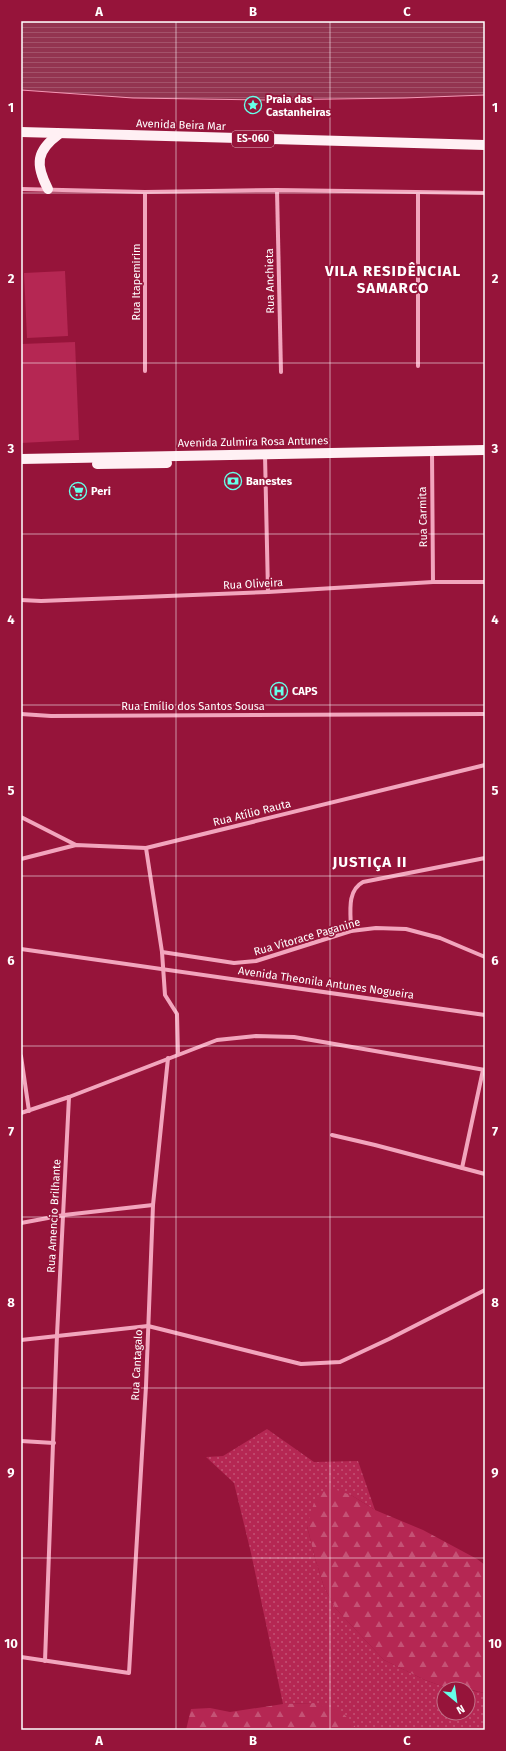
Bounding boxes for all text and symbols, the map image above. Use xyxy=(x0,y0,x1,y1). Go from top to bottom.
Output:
text: A xyxy=(94,4,103,19)
text: B xyxy=(249,4,257,19)
text: C xyxy=(403,4,411,19)
place label: Praia das Castanheiras xyxy=(266,93,331,119)
place icon: Praia das Castanheiras xyxy=(243,95,263,115)
text: 1 xyxy=(8,100,14,115)
text: 1 xyxy=(492,100,498,115)
street label: Avenida Beira Mar xyxy=(136,117,227,133)
road number: ES-060 xyxy=(232,131,274,147)
street label: Rua Itapemirim xyxy=(130,244,143,320)
street label: Rua Anchieta xyxy=(263,248,277,314)
district label: VILA RESIDÊNCIAL SAMARCO xyxy=(324,262,461,297)
text: 2 xyxy=(8,271,15,286)
text: 2 xyxy=(492,271,499,286)
street label: Avenida Zulmira Rosa Antunes xyxy=(178,434,328,450)
text: 3 xyxy=(7,441,15,456)
text: 3 xyxy=(491,441,499,456)
bank icon: Banestes xyxy=(223,471,243,491)
place label: Banestes xyxy=(246,475,293,488)
supermarket icon: Peri xyxy=(68,481,88,501)
place label: Peri xyxy=(91,485,111,498)
street label: Rua Carmita xyxy=(416,487,430,547)
street label: Rua Oliveira xyxy=(223,576,283,592)
text: 4 xyxy=(7,612,15,627)
text: 4 xyxy=(491,612,499,627)
hospital icon: CAPS xyxy=(269,681,289,701)
place label: CAPS xyxy=(292,685,318,698)
street label: Rua Emílio dos Santos Sousa xyxy=(121,700,265,713)
text: 5 xyxy=(8,783,15,798)
text: 5 xyxy=(492,783,499,798)
street label: Rua Atílio Rauta xyxy=(212,797,292,829)
district label: JUSTIÇA II xyxy=(331,853,408,872)
street label: Rua Vitorace Paganine xyxy=(252,916,362,958)
text: 6 xyxy=(7,953,15,968)
text: 6 xyxy=(491,953,499,968)
street label: Avenida Theonila Antunes Nogueira xyxy=(237,964,415,1002)
text: 7 xyxy=(8,1124,14,1139)
text: 7 xyxy=(492,1124,498,1139)
street label: Rua Amencio Brilhante xyxy=(45,1159,63,1273)
text: 8 xyxy=(7,1295,15,1310)
text: 8 xyxy=(491,1295,499,1310)
street label: Rua Cantagalo xyxy=(129,1329,145,1401)
text: 9 xyxy=(7,1465,15,1480)
text: 9 xyxy=(491,1465,499,1480)
text: 10 xyxy=(4,1636,18,1651)
text: 10 xyxy=(488,1636,502,1651)
north arrow xyxy=(436,1681,476,1721)
text: N xyxy=(454,1702,467,1717)
text: A xyxy=(94,1733,103,1748)
text: B xyxy=(249,1733,257,1748)
text: C xyxy=(403,1733,411,1748)

